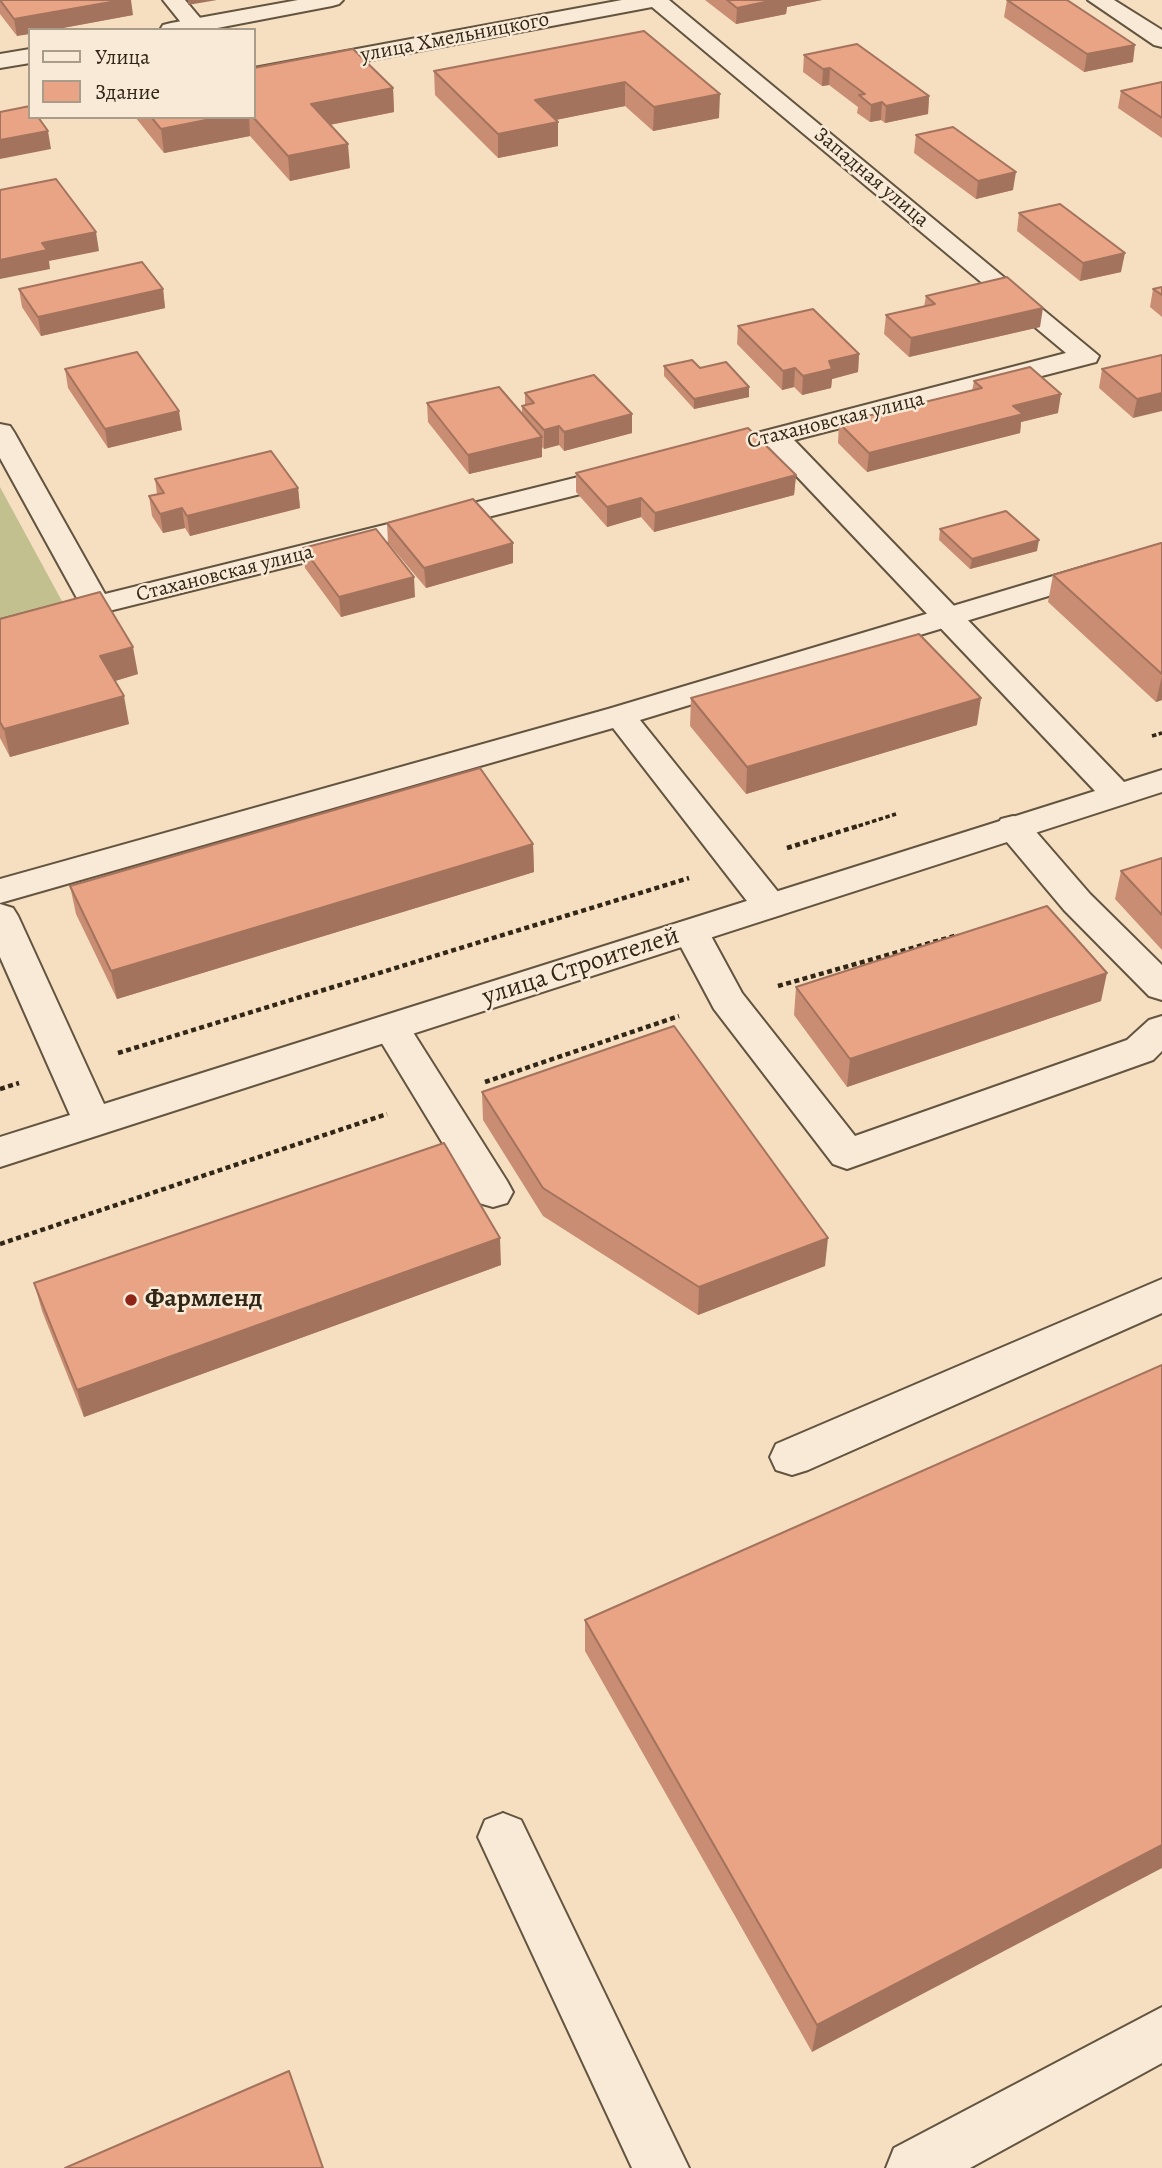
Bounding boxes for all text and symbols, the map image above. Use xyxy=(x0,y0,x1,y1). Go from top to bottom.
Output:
street label: улица Хмельницкого xyxy=(359,7,551,69)
legend xyxy=(28,28,256,119)
text: Улица xyxy=(95,43,150,71)
text: Здание xyxy=(95,78,160,106)
street label: Западная улица xyxy=(808,123,934,233)
street label: Стахановская улица xyxy=(745,387,927,455)
street label: Стахановская улица xyxy=(134,540,316,608)
street label: улица Строителей xyxy=(479,921,683,1013)
place label: Фармленд xyxy=(145,1284,262,1316)
marker: Фармленд xyxy=(123,1292,139,1308)

